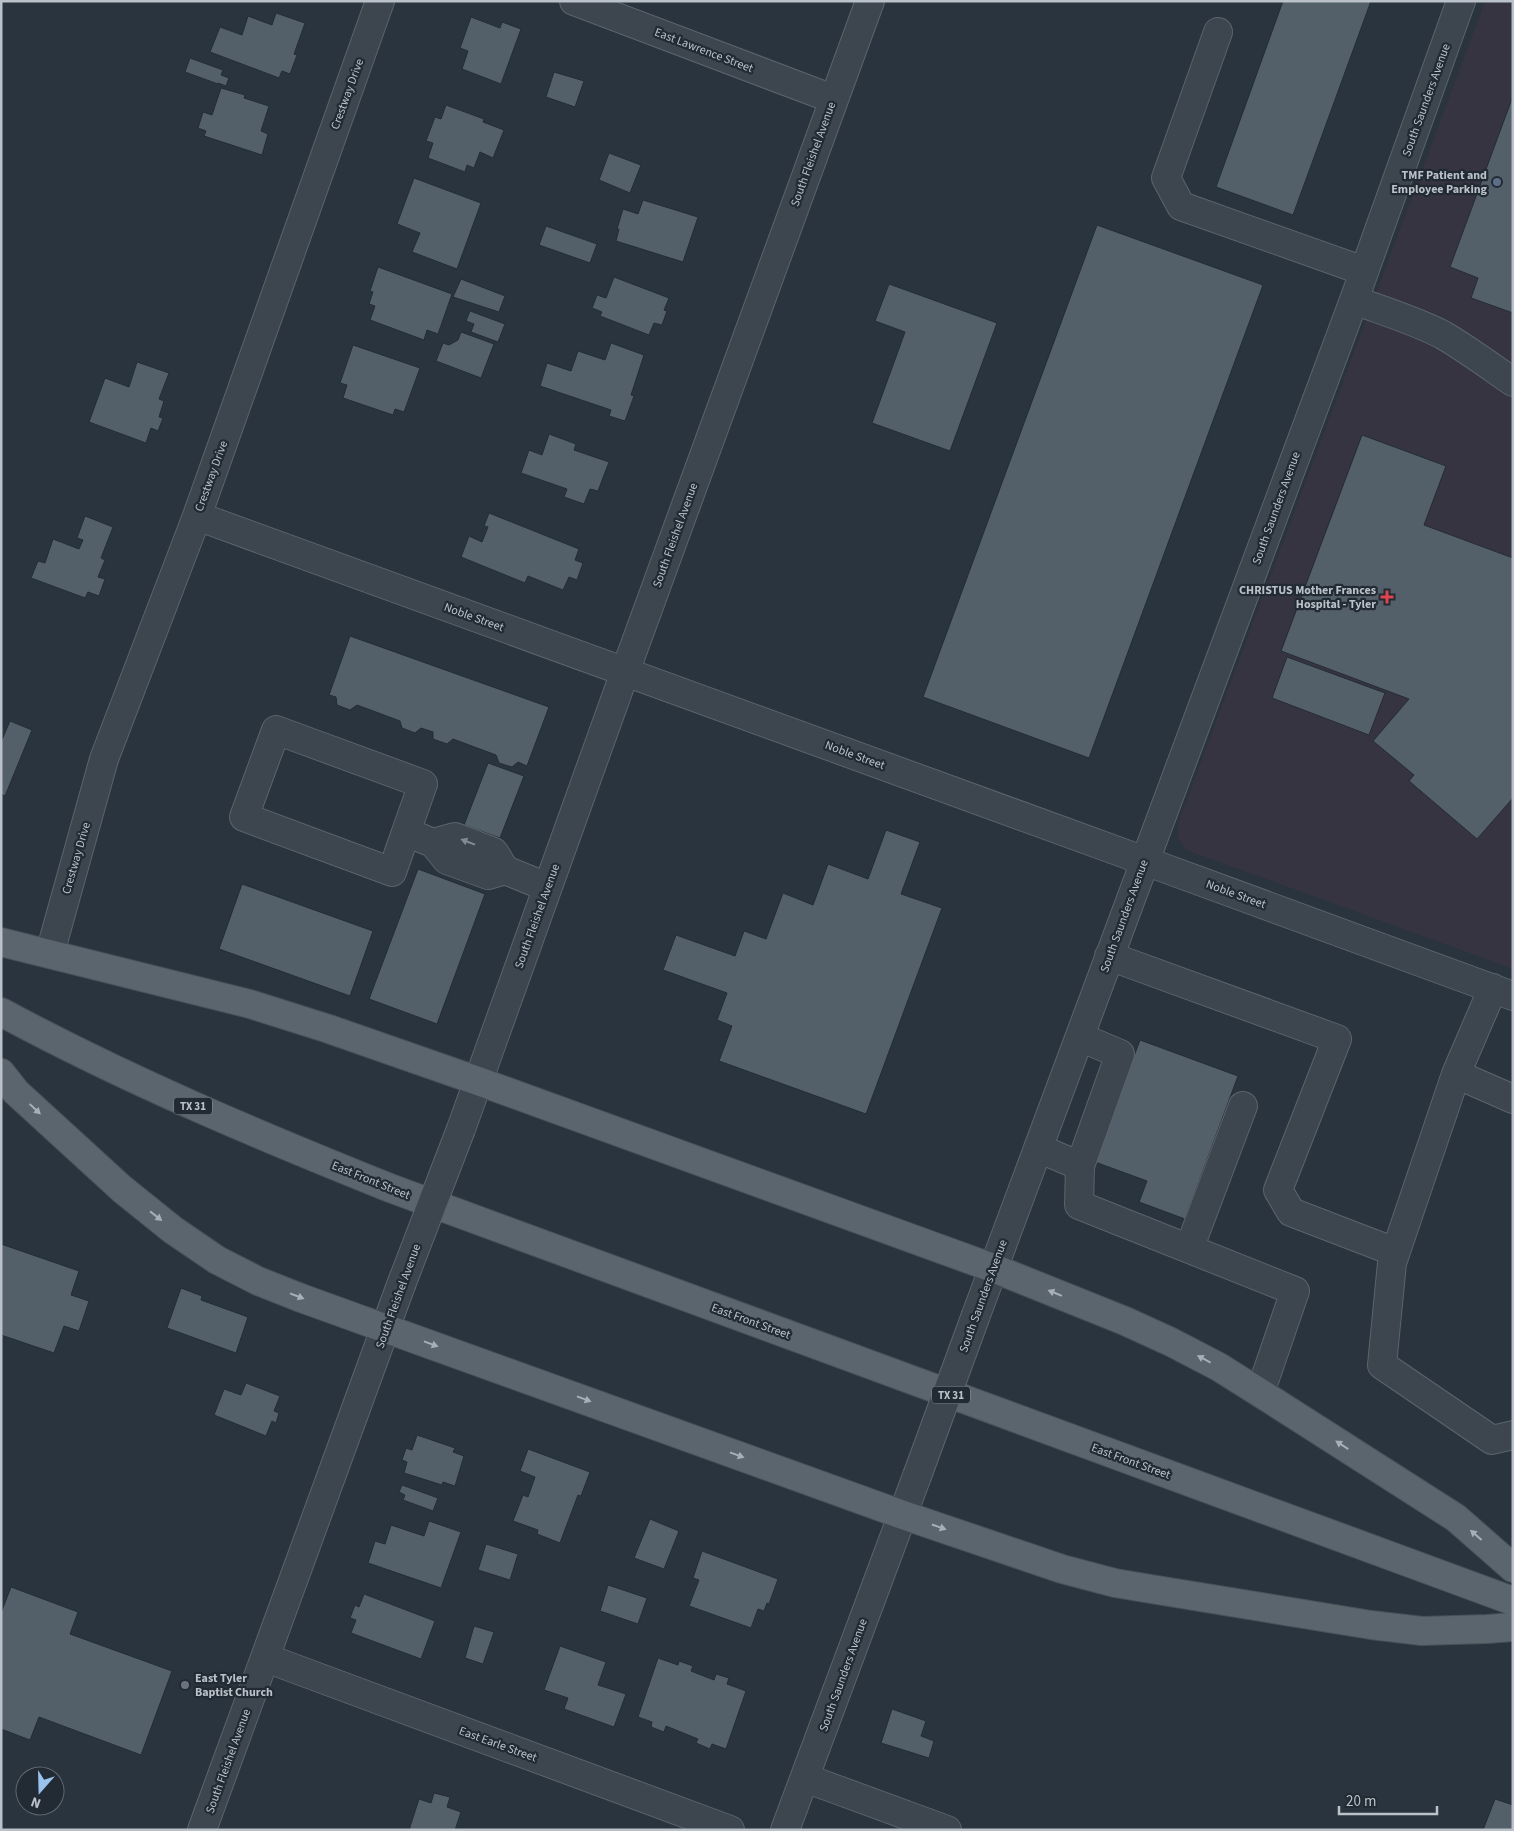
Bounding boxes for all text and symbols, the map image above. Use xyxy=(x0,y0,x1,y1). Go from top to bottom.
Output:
street label: East Lawrence Street xyxy=(652,24,756,77)
street label: South Saunders Avenue xyxy=(1398,41,1455,159)
street label: Crestway Drive xyxy=(327,56,368,132)
street label: South Fleishel Avenue xyxy=(787,99,840,209)
place label: TMF Patient and Employee Parking xyxy=(1391,167,1488,198)
marker: TMF Patient and Employee Parking xyxy=(1491,176,1503,188)
street label: Crestway Drive xyxy=(191,438,232,514)
street label: South Saunders Avenue xyxy=(1248,449,1305,567)
street label: South Fleishel Avenue xyxy=(649,480,702,590)
place label: CHRISTUS Mother Frances Hospital - Tyler xyxy=(1239,582,1376,613)
marker: CHRISTUS Mother Frances Hospital - Tyler xyxy=(1380,590,1394,604)
street label: Noble Street xyxy=(442,599,506,636)
street label: Noble Street xyxy=(823,737,887,774)
street label: Crestway Drive xyxy=(58,820,95,896)
one-way arrow xyxy=(460,838,475,846)
street label: South Saunders Avenue xyxy=(1096,857,1153,975)
street label: South Fleishel Avenue xyxy=(511,861,564,971)
street label: Noble Street xyxy=(1204,876,1268,913)
road number: TX 31 xyxy=(174,1098,212,1114)
one-way arrow xyxy=(28,1103,40,1115)
street label: East Front Street xyxy=(329,1157,412,1204)
one-way arrow xyxy=(149,1211,162,1222)
street label: South Saunders Avenue xyxy=(955,1237,1012,1355)
street label: South Fleishel Avenue xyxy=(372,1241,425,1351)
one-way arrow xyxy=(1048,1289,1063,1296)
one-way arrow xyxy=(290,1292,305,1300)
street label: East Front Street xyxy=(709,1299,793,1344)
one-way arrow xyxy=(424,1340,439,1348)
one-way arrow xyxy=(1196,1355,1211,1363)
road number: TX 31 xyxy=(932,1386,970,1404)
one-way arrow xyxy=(577,1395,592,1403)
street label: East Front Street xyxy=(1089,1439,1173,1484)
one-way arrow xyxy=(1335,1440,1348,1450)
one-way arrow xyxy=(730,1451,745,1459)
one-way arrow xyxy=(932,1523,947,1531)
one-way arrow xyxy=(1470,1530,1483,1541)
street label: South Saunders Avenue xyxy=(815,1616,872,1734)
place label: East Tyler Baptist Church xyxy=(195,1670,273,1701)
marker: East Tyler Baptist Church xyxy=(179,1679,191,1691)
street label: South Fleishel Avenue xyxy=(202,1706,255,1816)
street label: East Earle Street xyxy=(457,1723,539,1766)
north arrow xyxy=(15,1766,65,1816)
scale bar xyxy=(1339,1784,1436,1816)
text: N xyxy=(28,1791,44,1813)
text: 20 m xyxy=(1346,1791,1376,1812)

